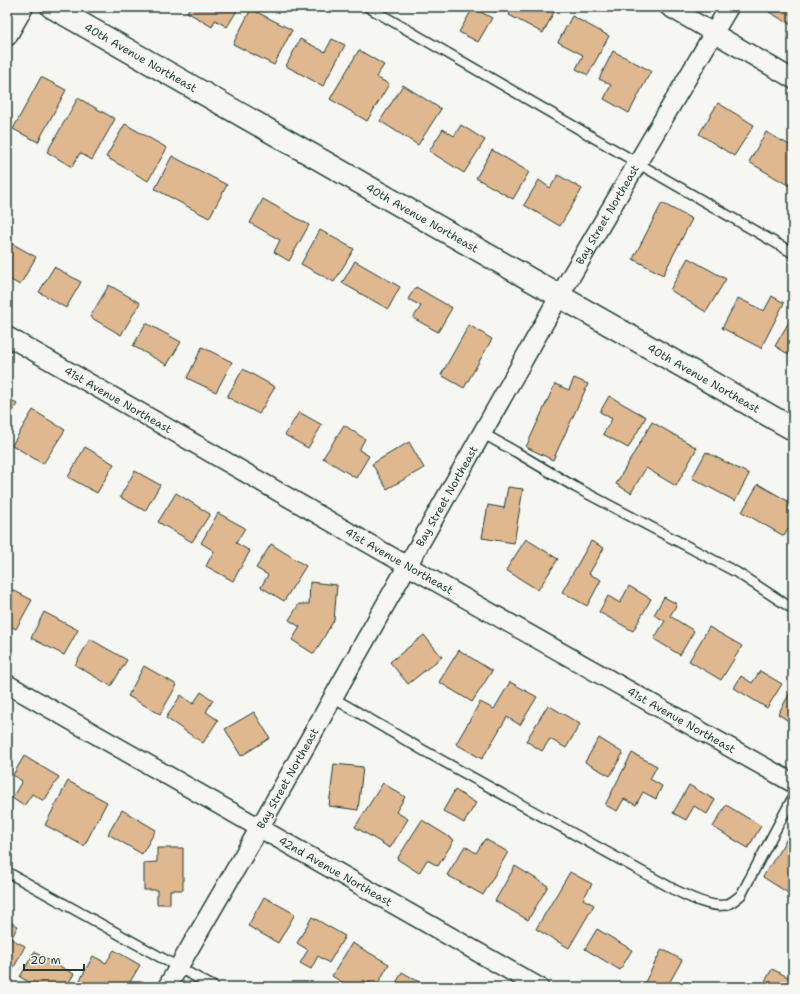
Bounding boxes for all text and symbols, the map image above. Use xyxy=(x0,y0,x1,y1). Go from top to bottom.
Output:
street label: 40th Avenue Northeast xyxy=(81,20,200,96)
street label: Bay Street Northeast xyxy=(572,162,643,268)
street label: 40th Avenue Northeast xyxy=(363,180,481,256)
street label: 40th Avenue Northeast xyxy=(644,341,763,417)
street label: 41st Avenue Northeast xyxy=(61,363,175,437)
street label: Bay Street Northeast xyxy=(413,443,482,549)
street label: 41st Avenue Northeast xyxy=(342,524,456,598)
street label: 41st Avenue Northeast xyxy=(624,684,738,757)
street label: Bay Street Northeast xyxy=(254,725,322,832)
street label: 42nd Avenue Northeast xyxy=(276,833,395,910)
scale bar xyxy=(24,946,84,972)
text: 20 m xyxy=(30,952,61,968)

